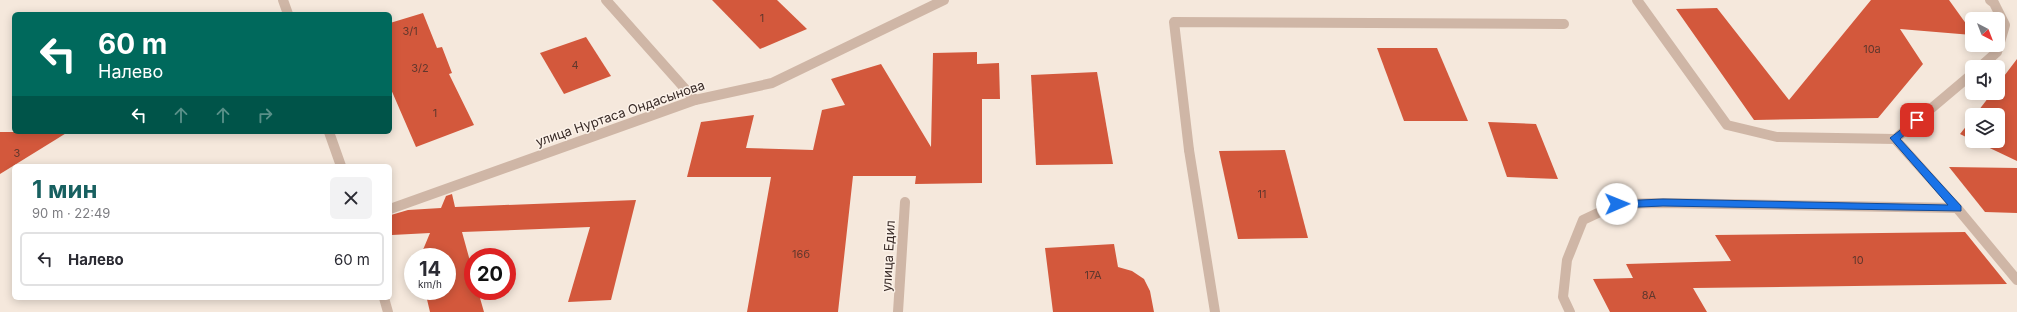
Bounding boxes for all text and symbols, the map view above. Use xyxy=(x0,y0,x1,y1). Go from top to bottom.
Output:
house number: 1 xyxy=(760,11,764,25)
north arrow xyxy=(1965,12,2005,52)
map controls xyxy=(1965,12,2005,148)
house number: 3/1 xyxy=(402,24,418,38)
text: 60 m xyxy=(98,27,167,61)
icon: left xyxy=(32,28,84,80)
house number: 10а xyxy=(1863,42,1881,56)
house number: 4 xyxy=(571,58,579,72)
button: sound xyxy=(1965,60,2005,100)
text: Налево xyxy=(98,61,163,82)
house number: 3/2 xyxy=(411,61,429,75)
street label: улица Нуртаса Ондасынова xyxy=(533,77,707,149)
pin xyxy=(1900,103,1934,137)
icon: left xyxy=(128,104,150,126)
icon: ahead xyxy=(170,104,192,126)
icon: ahead xyxy=(212,104,234,126)
icon: right xyxy=(254,104,276,126)
house number: 1 xyxy=(433,106,437,120)
button: layers xyxy=(1965,108,2005,148)
icon: arrive xyxy=(1906,109,1928,131)
house number: 3 xyxy=(14,146,21,160)
text: 1 мин xyxy=(32,175,97,204)
button: close xyxy=(330,177,372,219)
position arrow xyxy=(1596,183,1638,225)
house number: 11 xyxy=(1258,187,1266,201)
text: 90 m · 22:49 xyxy=(32,205,110,221)
street label: улица Едил xyxy=(878,220,898,292)
house number: 16б xyxy=(792,247,810,261)
icon: left xyxy=(34,248,56,270)
speed limit sign: 20 xyxy=(464,248,516,300)
text: Налево xyxy=(68,250,124,269)
text: 60 m xyxy=(334,250,370,269)
house number: 10 xyxy=(1852,253,1864,267)
text: 14 xyxy=(419,257,441,281)
house number: 17А xyxy=(1084,268,1102,282)
text: km/h xyxy=(418,278,442,290)
house number: 8А xyxy=(1642,288,1657,302)

